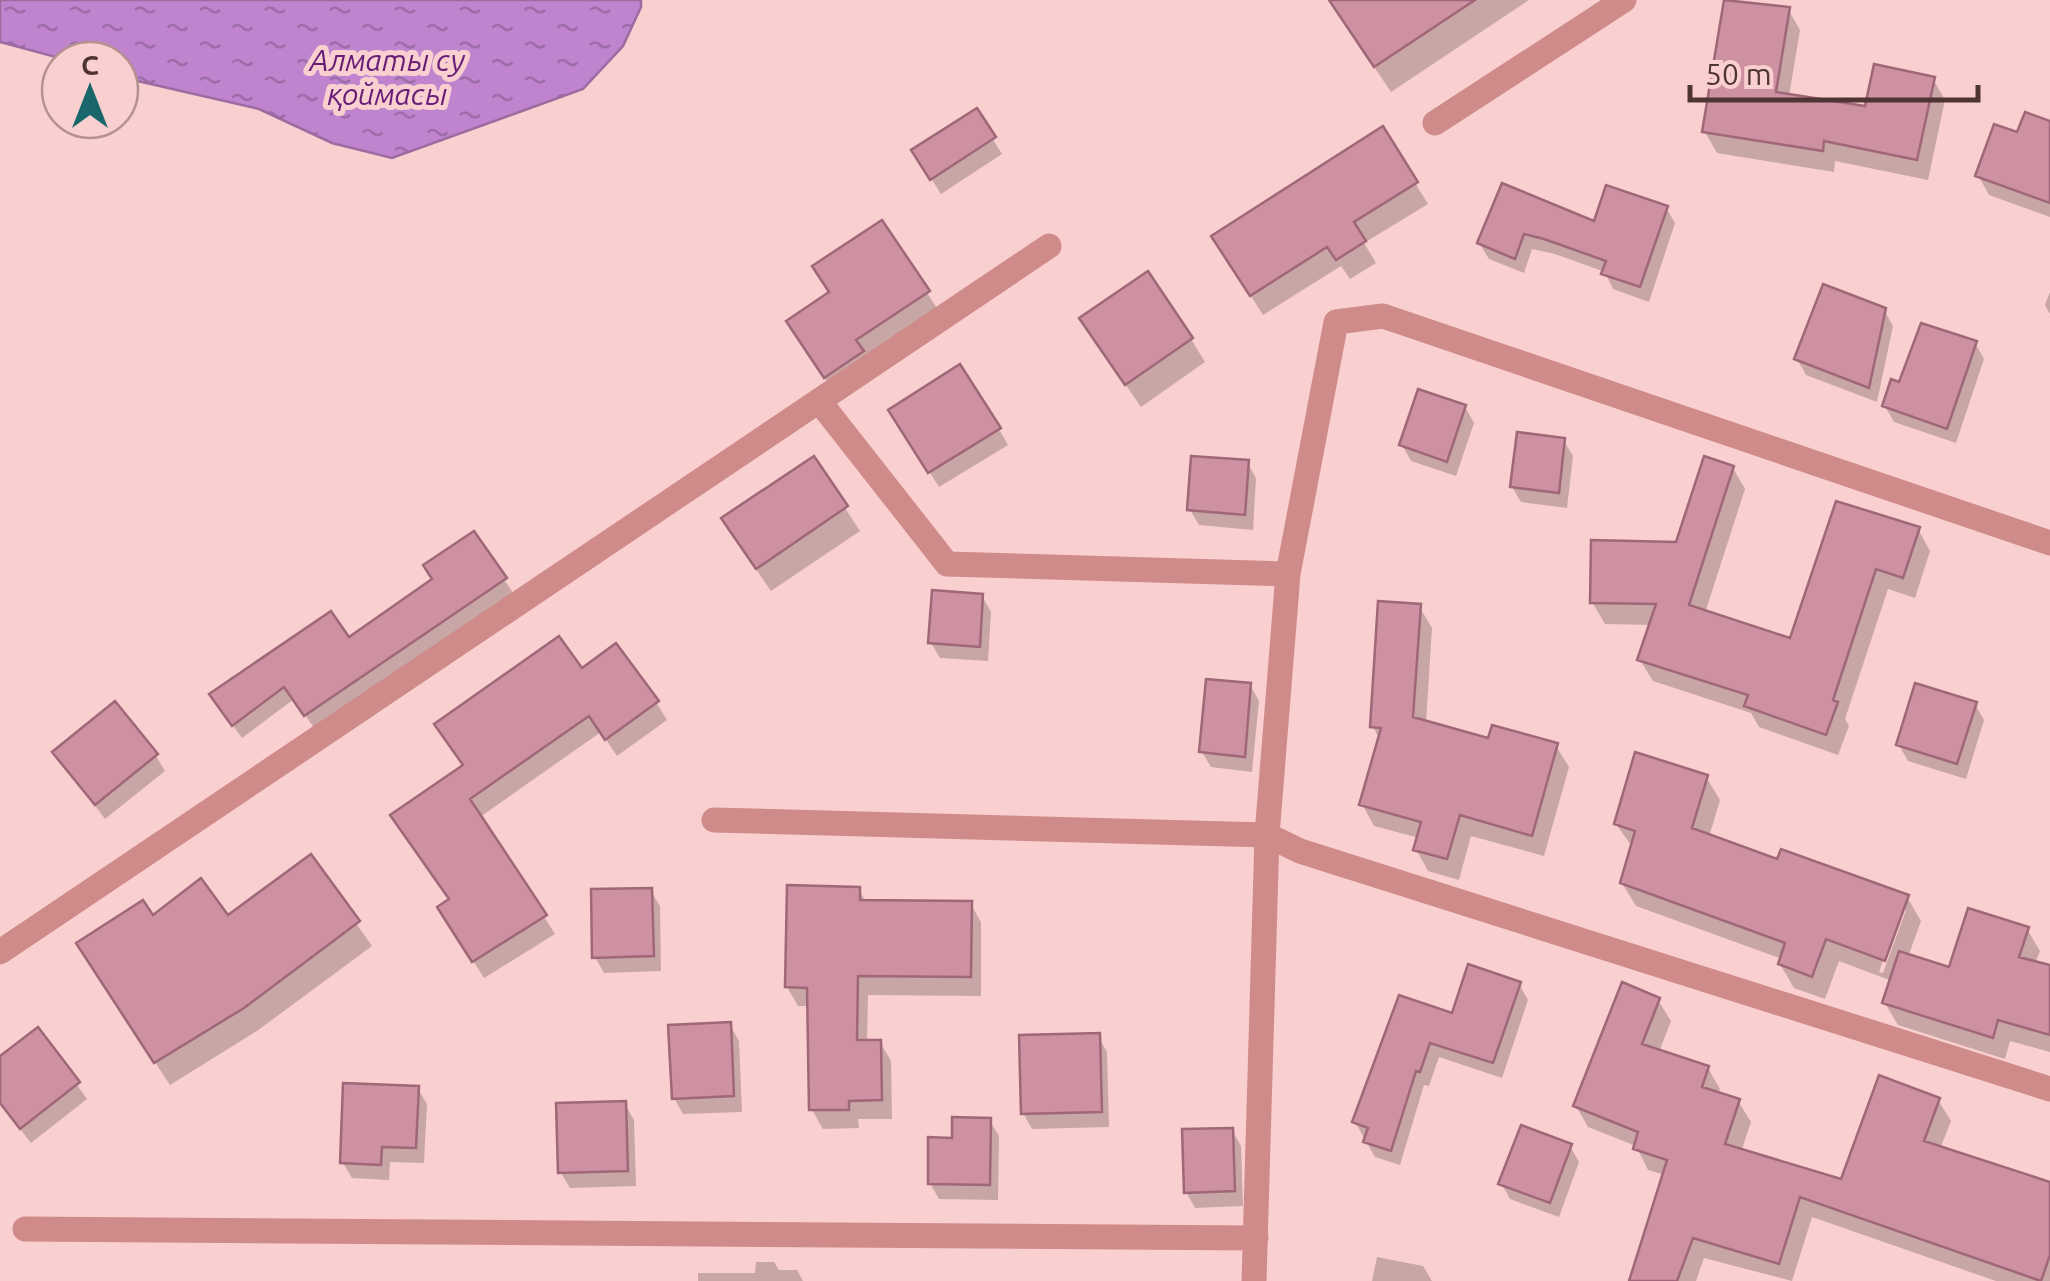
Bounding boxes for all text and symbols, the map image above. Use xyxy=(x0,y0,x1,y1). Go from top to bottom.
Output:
north arrow xyxy=(40,40,140,140)
scale bar xyxy=(1690,40,1978,102)
water label: Алматы су қоймасы xyxy=(307,43,465,111)
text: С xyxy=(81,49,99,80)
text: 50 m xyxy=(1705,57,1772,91)

